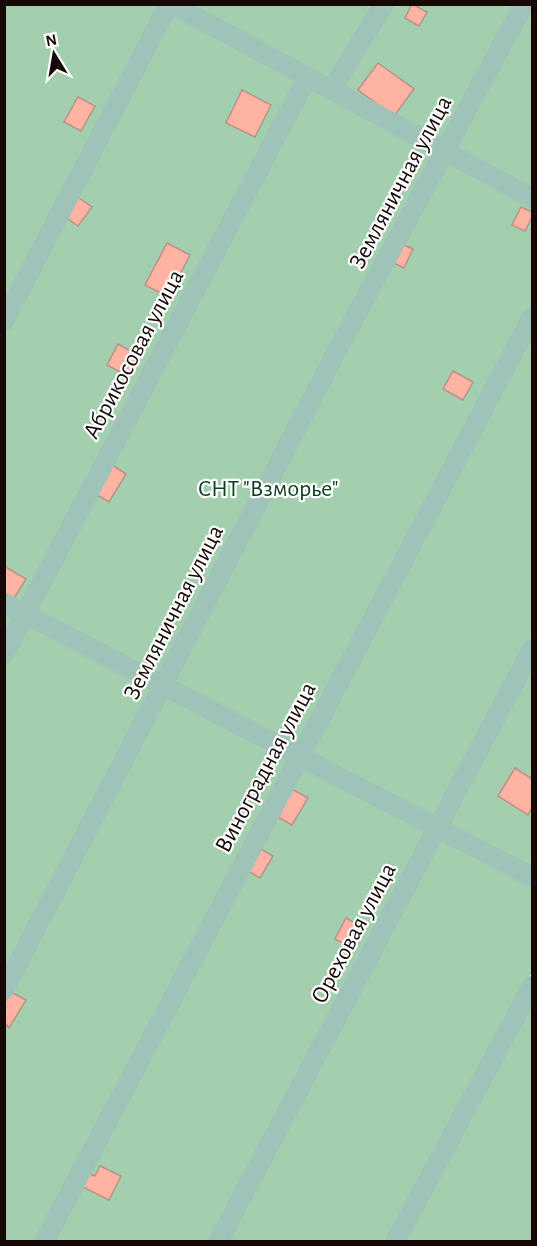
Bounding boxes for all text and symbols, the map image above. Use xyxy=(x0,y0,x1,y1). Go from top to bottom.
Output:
north arrow xyxy=(24,24,84,84)
text: N xyxy=(44,31,58,49)
street label: Земляничная улица xyxy=(345,92,457,273)
street label: Абрикосовая улица xyxy=(79,266,189,443)
park label: СНТ "Взморье" xyxy=(198,477,338,501)
street label: Земляничная улица xyxy=(120,521,228,703)
street label: Виноградная улица xyxy=(211,678,321,857)
street label: Ореховая улица xyxy=(307,859,401,1008)

